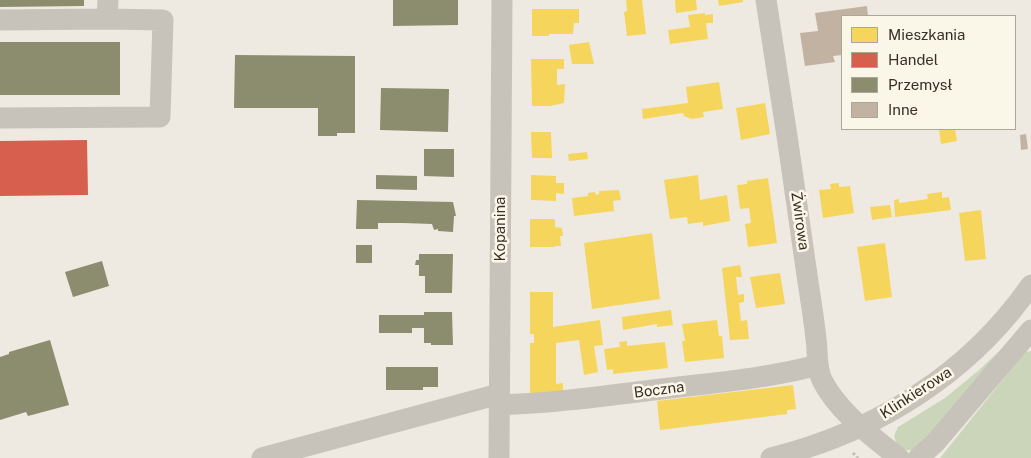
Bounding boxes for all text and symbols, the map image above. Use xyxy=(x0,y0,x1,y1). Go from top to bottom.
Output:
legend xyxy=(841,15,1016,130)
text: Mieszkania xyxy=(888,26,965,43)
text: Handel xyxy=(888,51,938,68)
text: Przemysł xyxy=(888,76,953,93)
text: Inne xyxy=(888,101,918,118)
street label: Żwirowa xyxy=(787,191,813,251)
street label: Kopanina xyxy=(491,197,509,261)
street label: Klinkierowa xyxy=(877,363,955,423)
street label: Boczna xyxy=(633,378,685,402)

